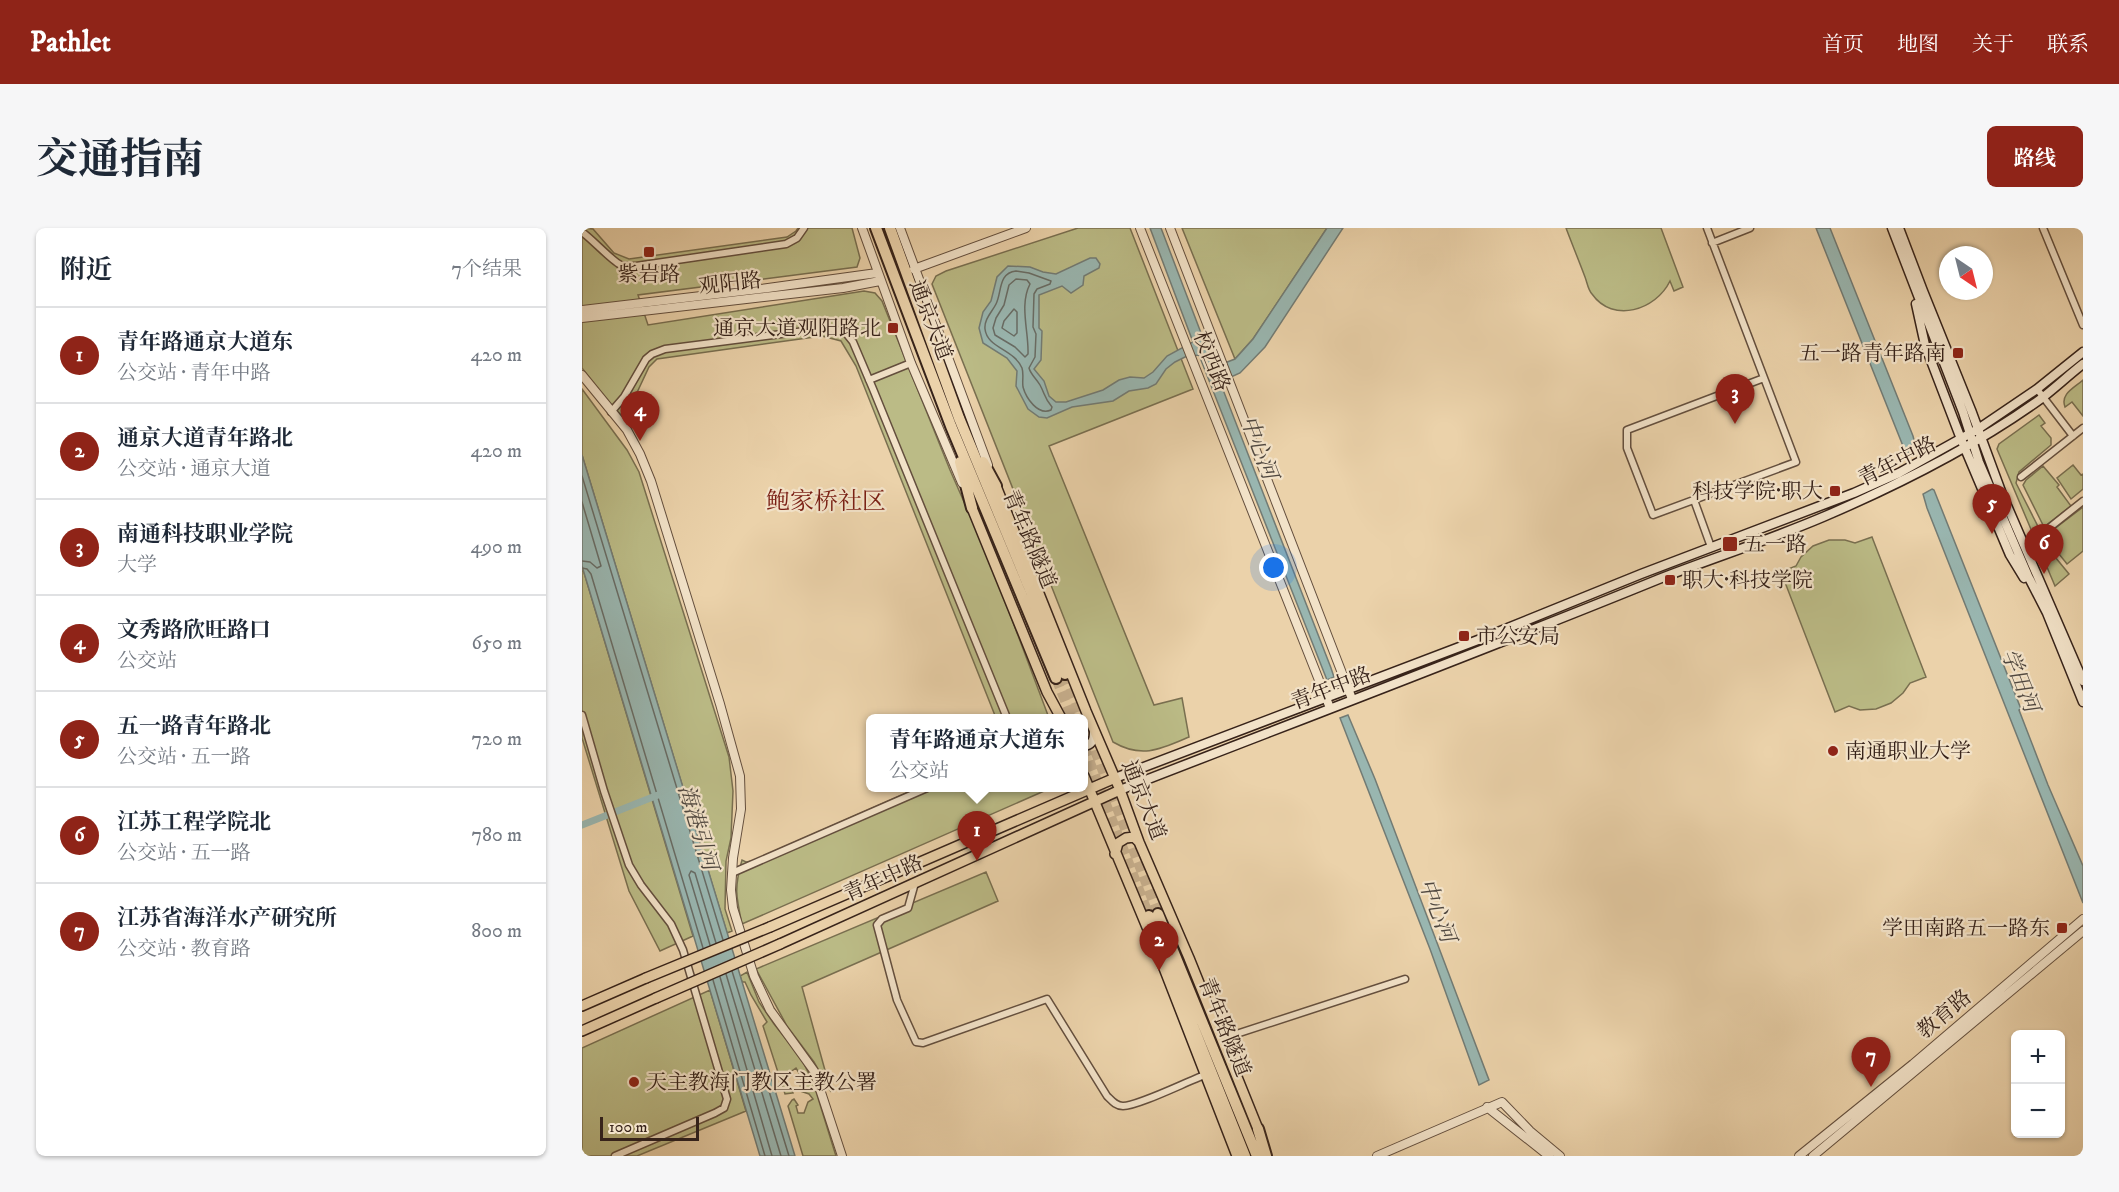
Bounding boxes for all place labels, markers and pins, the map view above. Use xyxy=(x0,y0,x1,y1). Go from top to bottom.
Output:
marker: 紫岩路 xyxy=(642,245,656,259)
place label: 紫岩路 xyxy=(618,262,681,288)
place label: 通京大道观阳路北 xyxy=(713,316,881,342)
marker: 通京大道观阳路北 xyxy=(886,321,900,335)
place label: 五一路青年路南 xyxy=(1799,341,1946,367)
marker: 五一路青年路南 xyxy=(1951,346,1965,360)
pin: 3 xyxy=(1716,374,1754,424)
pin: 4 xyxy=(620,392,660,441)
place label: 科技学院·职大 xyxy=(1692,479,1823,505)
marker: 科技学院·职大 xyxy=(1828,484,1842,498)
pin: 5 xyxy=(1972,484,2012,534)
pin: 6 xyxy=(2024,524,2064,574)
place label: 五一路 xyxy=(1744,532,1807,558)
marker: 五一路 xyxy=(1721,535,1739,553)
place label: 职大·科技学院 xyxy=(1682,568,1813,594)
marker: 职大·科技学院 xyxy=(1663,573,1677,587)
place label: 市公安局 xyxy=(1476,624,1560,650)
marker: 市公安局 xyxy=(1457,629,1471,643)
place label: 南通职业大学 xyxy=(1845,739,1971,765)
marker: 南通职业大学 xyxy=(1826,744,1840,758)
pin: 1 xyxy=(958,812,996,861)
place label: 学田南路五一路东 xyxy=(1882,916,2050,942)
marker: 学田南路五一路东 xyxy=(2055,921,2069,935)
pin: 2 xyxy=(1140,922,1178,971)
pin: 7 xyxy=(1852,1038,1890,1087)
place label: 天主教海门教区主教公署 xyxy=(646,1070,877,1096)
marker: 天主教海门教区主教公署 xyxy=(627,1075,641,1089)

